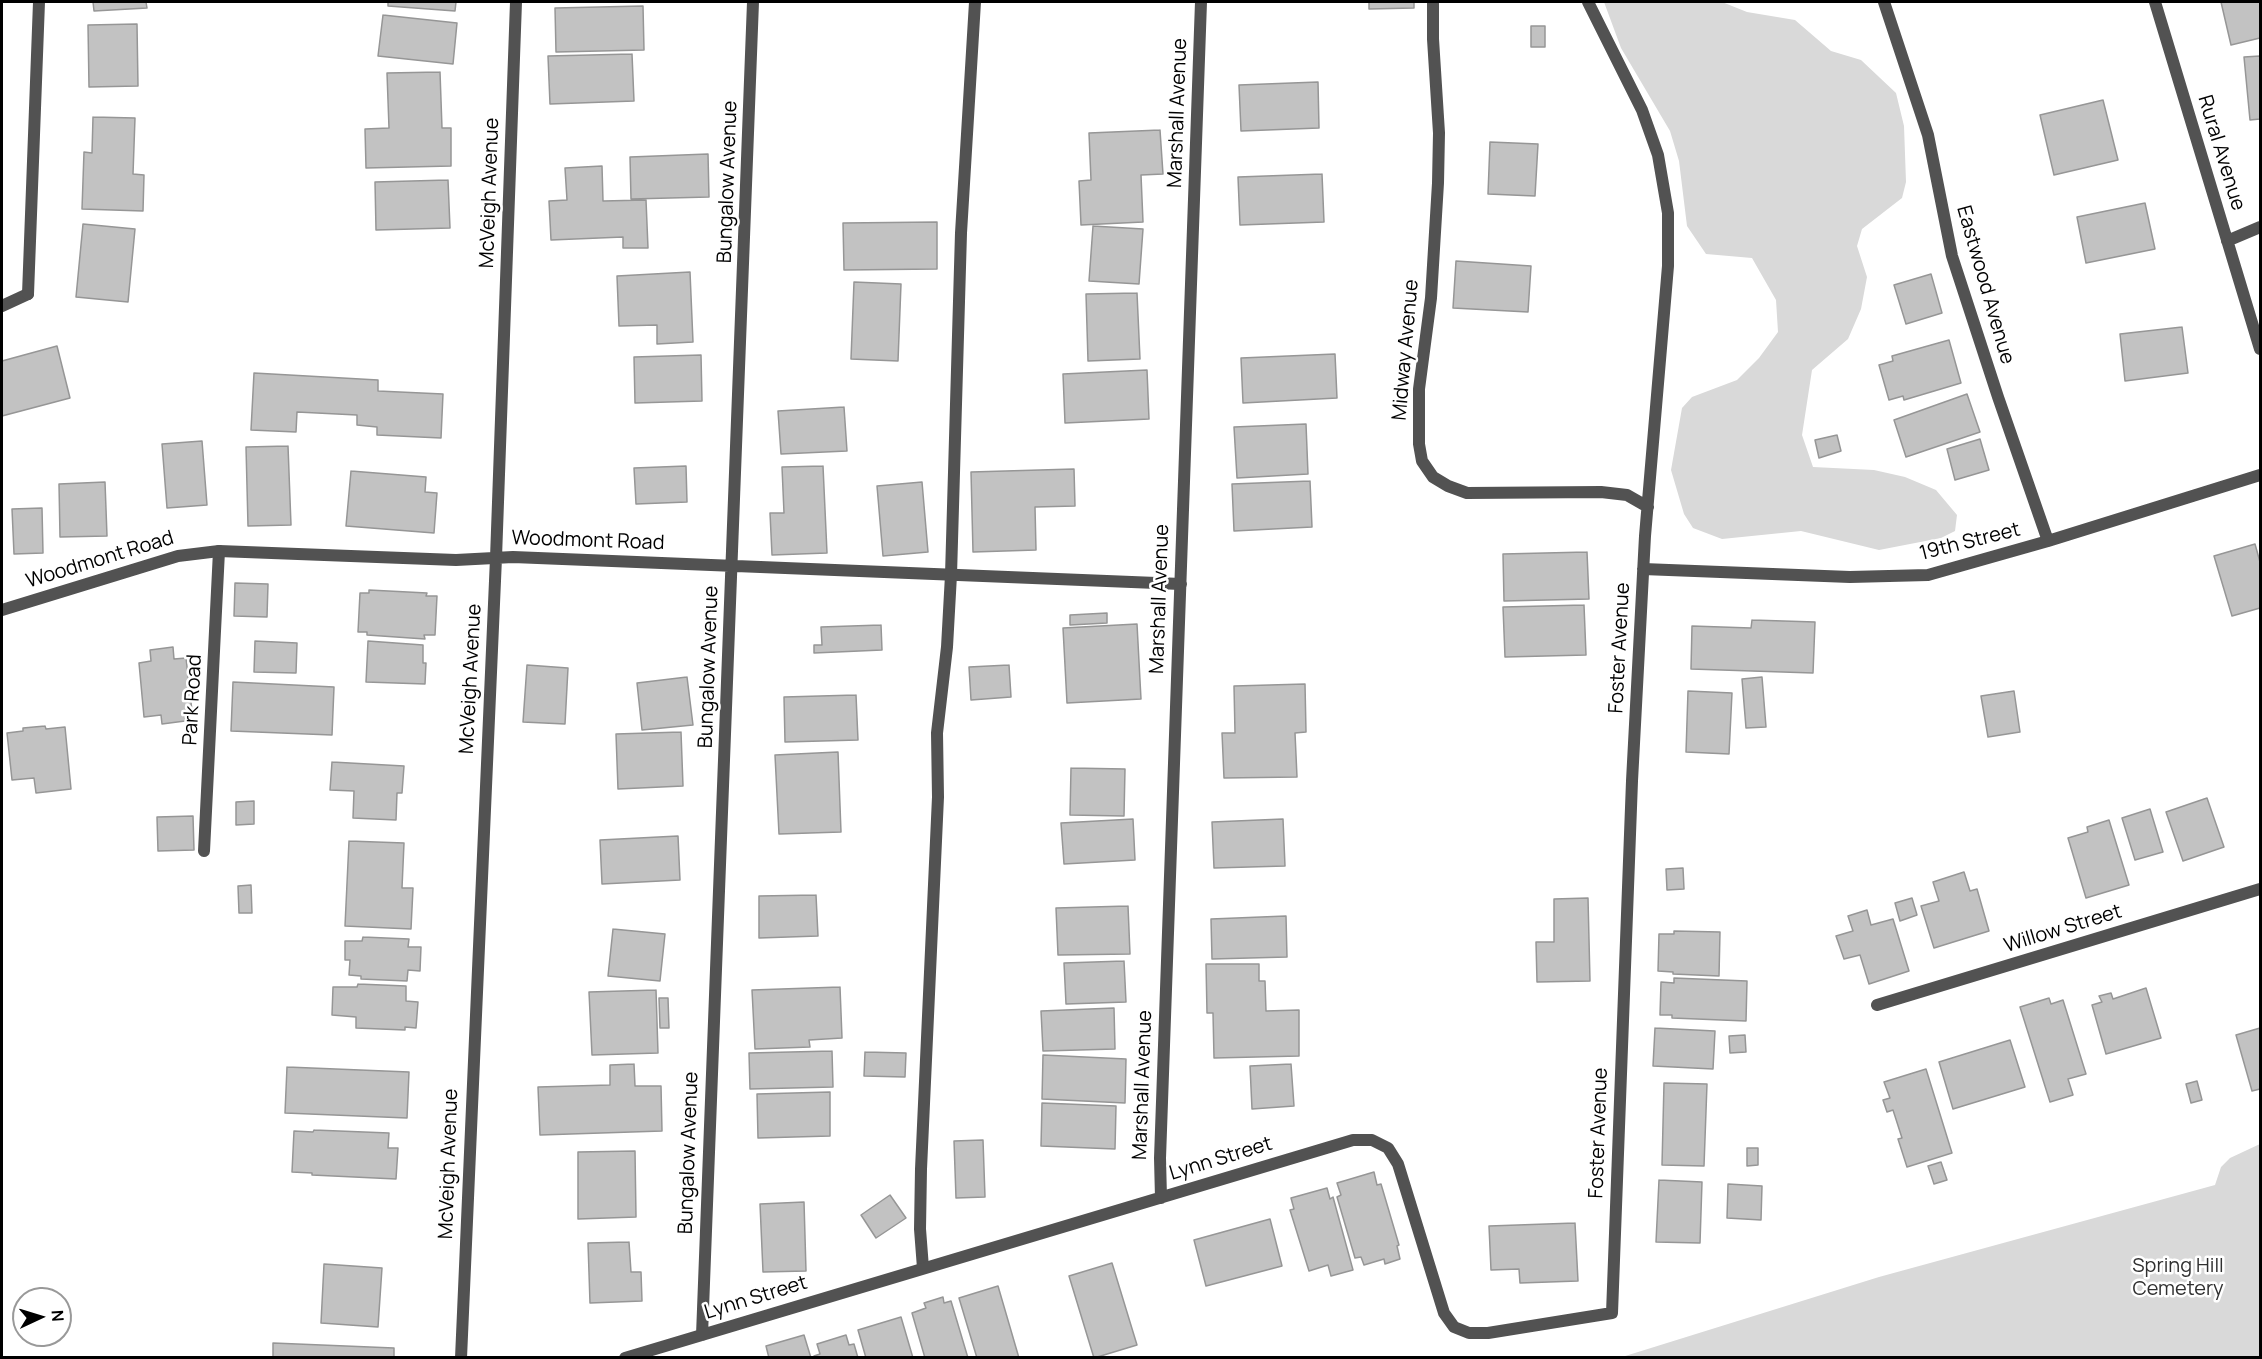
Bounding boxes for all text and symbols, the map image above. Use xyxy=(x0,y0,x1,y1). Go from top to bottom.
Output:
street label: Marshall Avenue xyxy=(1163,38,1193,188)
street label: Rural Avenue xyxy=(2192,92,2250,214)
street label: Bungalow Avenue xyxy=(713,100,743,264)
street label: McVeigh Avenue xyxy=(475,117,505,269)
street label: Eastwood Avenue xyxy=(1951,203,2019,367)
street label: Midway Avenue xyxy=(1388,278,1424,422)
street label: 19th Street xyxy=(1917,518,2023,566)
street label: Marshall Avenue xyxy=(1145,524,1175,674)
street label: Woodmont Road xyxy=(23,526,177,594)
street label: Woodmont Road xyxy=(511,526,665,556)
street label: Foster Avenue xyxy=(1605,582,1635,714)
street label: Bungalow Avenue xyxy=(694,585,724,749)
street label: McVeigh Avenue xyxy=(455,603,487,755)
street label: Park Road xyxy=(179,654,207,746)
street label: Willow Street xyxy=(2001,900,2125,958)
street label: Marshall Avenue xyxy=(1128,1010,1158,1160)
street label: Foster Avenue xyxy=(1585,1067,1613,1199)
street label: Bungalow Avenue xyxy=(674,1071,704,1235)
street label: McVeigh Avenue xyxy=(434,1088,464,1240)
street label: Lynn Street xyxy=(1167,1132,1275,1186)
park label: Spring Hill Cemetery xyxy=(2132,1254,2224,1301)
street label: Lynn Street xyxy=(702,1271,810,1325)
north arrow xyxy=(12,1287,72,1347)
text: N xyxy=(47,1309,69,1322)

